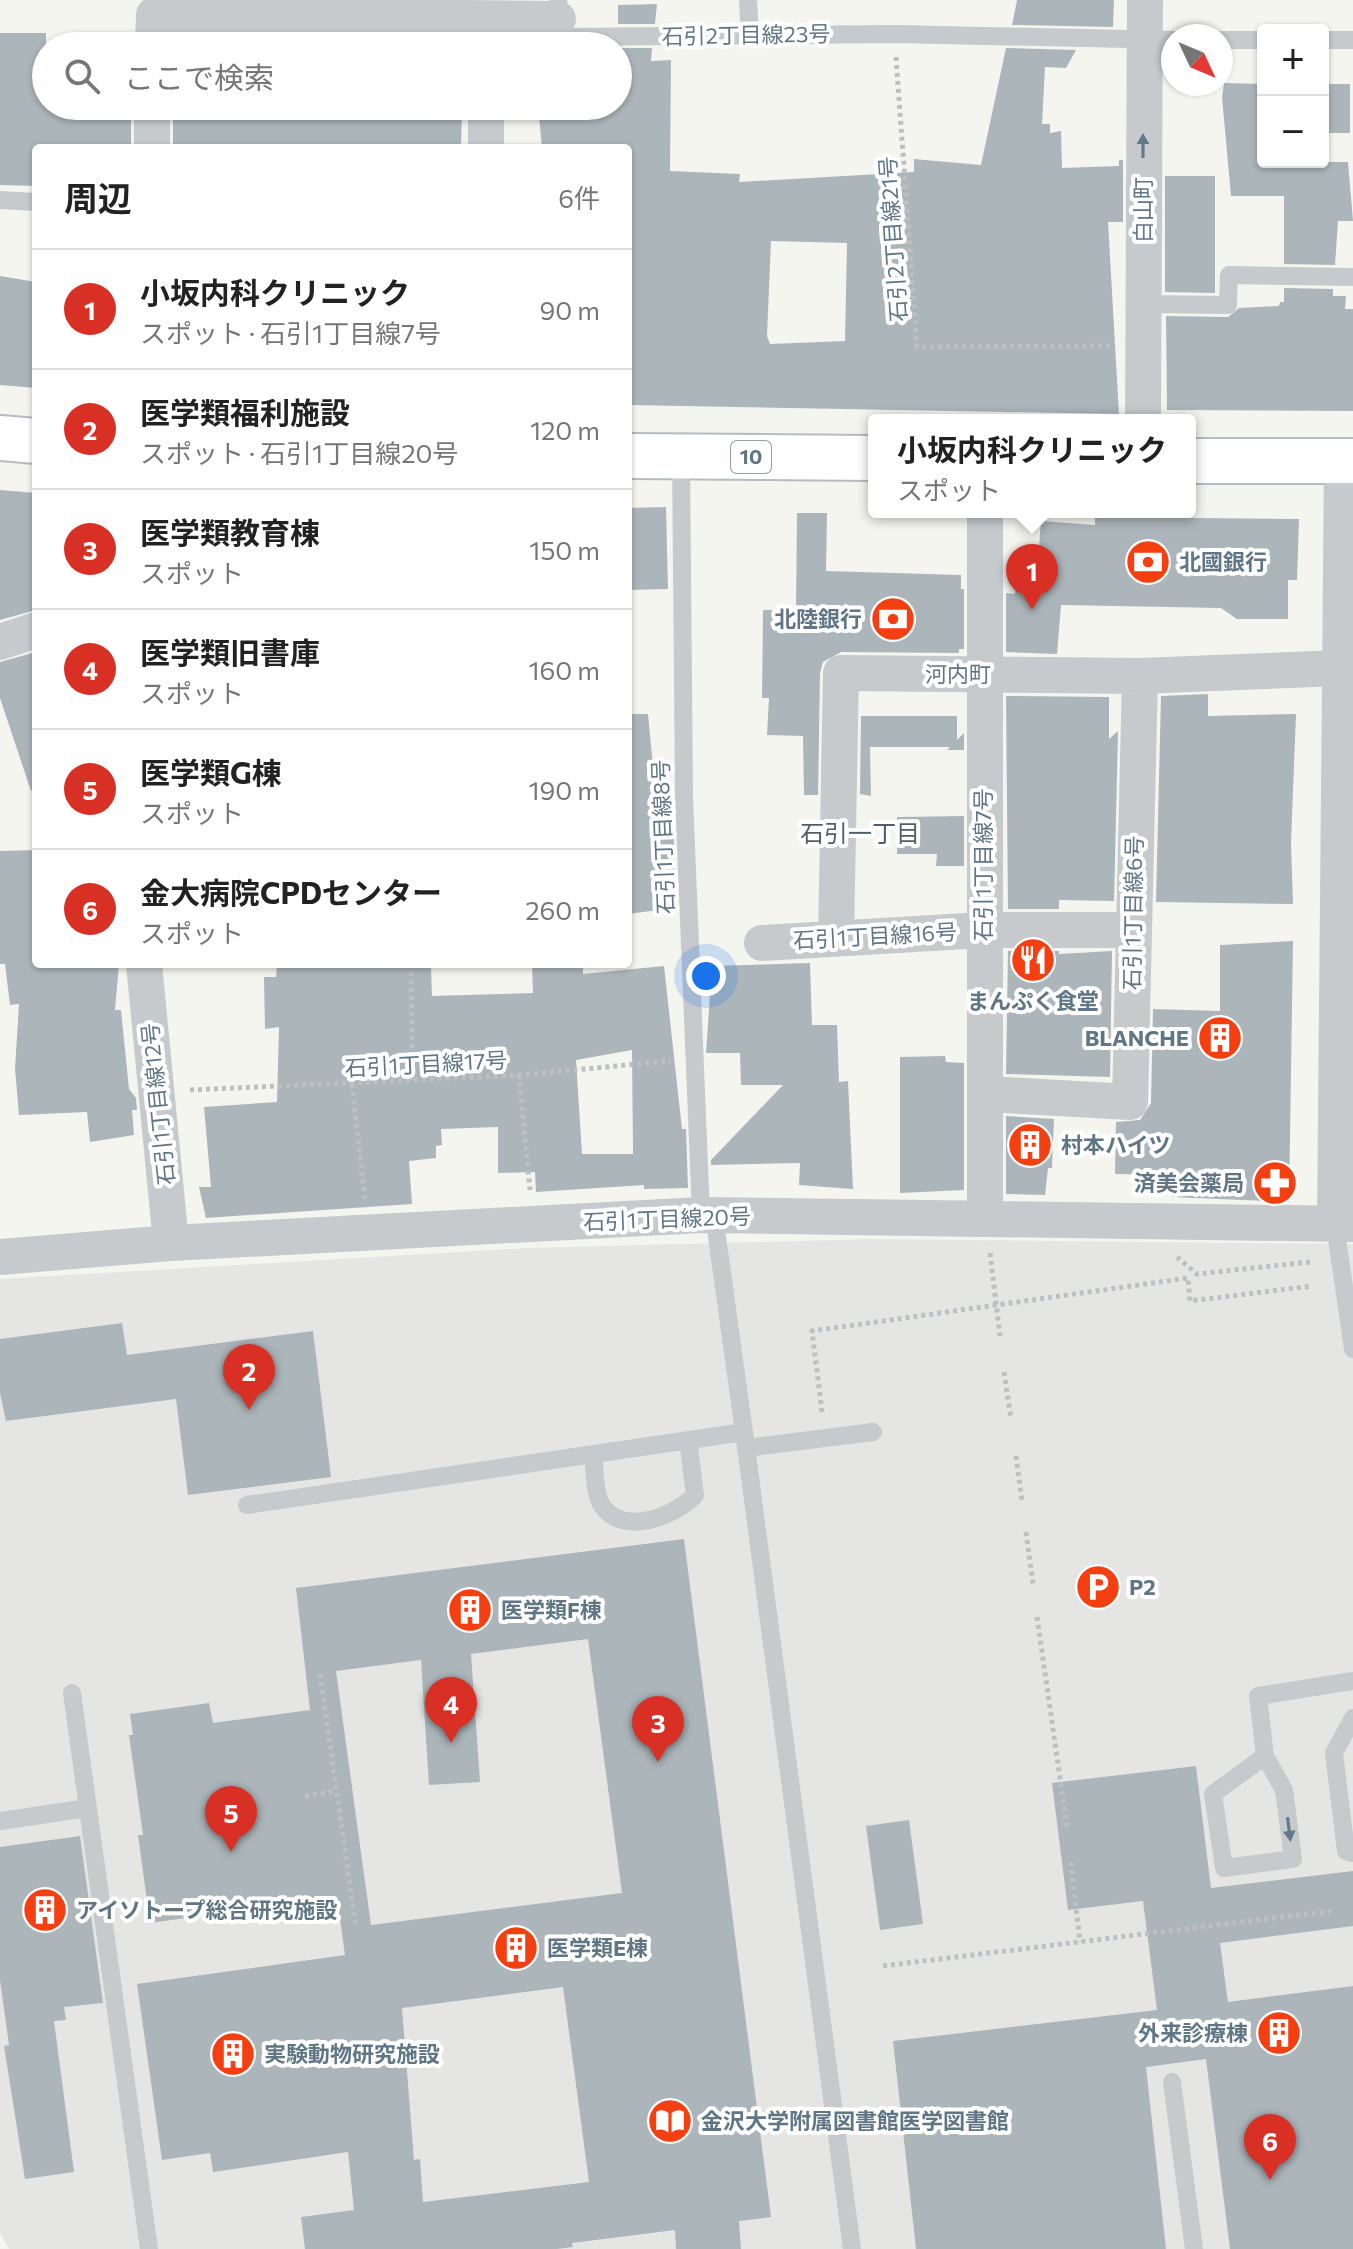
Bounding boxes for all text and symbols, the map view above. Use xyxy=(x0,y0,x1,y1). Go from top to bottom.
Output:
street label: 石引2丁目線23号 xyxy=(661,20,831,49)
north arrow xyxy=(1161,24,1233,96)
map controls xyxy=(1257,24,1329,168)
button: + xyxy=(1257,24,1329,96)
search box xyxy=(32,32,632,120)
icon: search xyxy=(60,54,104,98)
text: ここで検索 xyxy=(124,58,274,95)
button: − xyxy=(1257,96,1329,168)
one-way arrow xyxy=(1137,133,1149,158)
street label: 石引2丁目線21号 xyxy=(873,155,912,323)
text: 周辺 xyxy=(64,176,132,218)
street label: 白山町 xyxy=(1129,177,1156,243)
text: 6件 xyxy=(558,182,600,213)
text: 小坂内科クリニック xyxy=(140,273,410,310)
text: 1 xyxy=(84,294,96,325)
text: 90 m xyxy=(540,294,600,325)
text: スポット · 石引1丁目線7号 xyxy=(140,317,441,348)
text: 医学類福利施設 xyxy=(140,393,350,430)
text: 2 xyxy=(83,414,97,445)
text: 120 m xyxy=(530,414,600,445)
popup xyxy=(868,414,1196,518)
text: 小坂内科クリニック xyxy=(897,430,1167,467)
text: スポット · 石引1丁目線20号 xyxy=(140,437,459,468)
road number: 10 xyxy=(731,441,771,473)
text: スポット xyxy=(897,474,1001,505)
text: 医学類教育棟 xyxy=(140,513,320,550)
text: 3 xyxy=(82,534,98,565)
text: 150 m xyxy=(529,534,600,565)
bank icon: 北國銀行 xyxy=(1124,538,1172,586)
pin: 1 xyxy=(1006,544,1058,610)
place label: 北國銀行 xyxy=(1179,548,1267,575)
text: スポット xyxy=(140,557,244,588)
bank icon: 北陸銀行 xyxy=(869,595,917,643)
place label: 北陸銀行 xyxy=(774,605,862,632)
text: 医学類旧書庫 xyxy=(140,633,320,670)
text: 4 xyxy=(82,654,98,685)
text: 160 m xyxy=(528,654,600,685)
street label: 河内町 xyxy=(925,660,991,687)
text: スポット xyxy=(140,677,244,708)
text: 医学類G棟 xyxy=(140,753,282,790)
street label: 石引1丁目線8号 xyxy=(646,759,679,915)
text: 5 xyxy=(82,774,98,805)
text: 190 m xyxy=(528,774,600,805)
street label: 石引1丁目線7号 xyxy=(969,788,996,942)
text: スポット xyxy=(140,797,244,828)
district label: 石引一丁目 xyxy=(800,818,920,847)
street label: 石引1丁目線6号 xyxy=(1118,835,1147,991)
text: 金大病院CPDセンター xyxy=(140,873,442,910)
text: 6 xyxy=(82,894,98,925)
text: 260 m xyxy=(525,894,600,925)
text: スポット xyxy=(140,917,244,948)
street label: 石引1丁目線16号 xyxy=(792,918,958,953)
restaurant icon: まんぷく食堂 xyxy=(1009,936,1057,984)
your location xyxy=(686,956,726,996)
place label: まんぷく食堂 xyxy=(967,987,1099,1014)
building icon: BLANCHE xyxy=(1196,1014,1244,1062)
street label: 石引1丁目線12号 xyxy=(136,1022,179,1187)
place label: BLANCHE xyxy=(1085,1024,1189,1051)
street label: 石引1丁目線17号 xyxy=(344,1046,508,1081)
building icon: 村本ハイツ xyxy=(1006,1121,1054,1169)
place label: 村本ハイツ xyxy=(1061,1131,1171,1158)
pharmacy icon: 済美会薬局 xyxy=(1251,1159,1299,1207)
place label: 済美会薬局 xyxy=(1134,1169,1244,1196)
street label: 石引1丁目線20号 xyxy=(583,1202,751,1235)
pin: 2 xyxy=(223,1344,275,1410)
parking icon: P2 xyxy=(1074,1563,1122,1611)
place label: P2 xyxy=(1129,1573,1156,1600)
building icon: 医学類F棟 xyxy=(446,1586,494,1634)
place label: 医学類F棟 xyxy=(501,1596,602,1623)
pin: 4 xyxy=(425,1677,477,1743)
pin: 3 xyxy=(632,1696,684,1762)
pin: 5 xyxy=(205,1786,257,1852)
one-way arrow xyxy=(1283,1816,1296,1841)
building icon: アイソトープ総合研究施設 xyxy=(21,1886,69,1934)
place label: アイソトープ総合研究施設 xyxy=(76,1896,338,1923)
building icon: 医学類E棟 xyxy=(492,1924,540,1972)
place label: 医学類E棟 xyxy=(547,1934,648,1961)
building icon: 外来診療棟 xyxy=(1255,2009,1303,2057)
place label: 外来診療棟 xyxy=(1138,2019,1248,2046)
building icon: 実験動物研究施設 xyxy=(209,2030,257,2078)
place label: 実験動物研究施設 xyxy=(264,2040,440,2067)
library icon: 金沢大学附属図書館医学図書館 xyxy=(646,2097,694,2145)
place label: 金沢大学附属図書館医学図書館 xyxy=(701,2107,1009,2134)
pin: 6 xyxy=(1244,2114,1296,2180)

